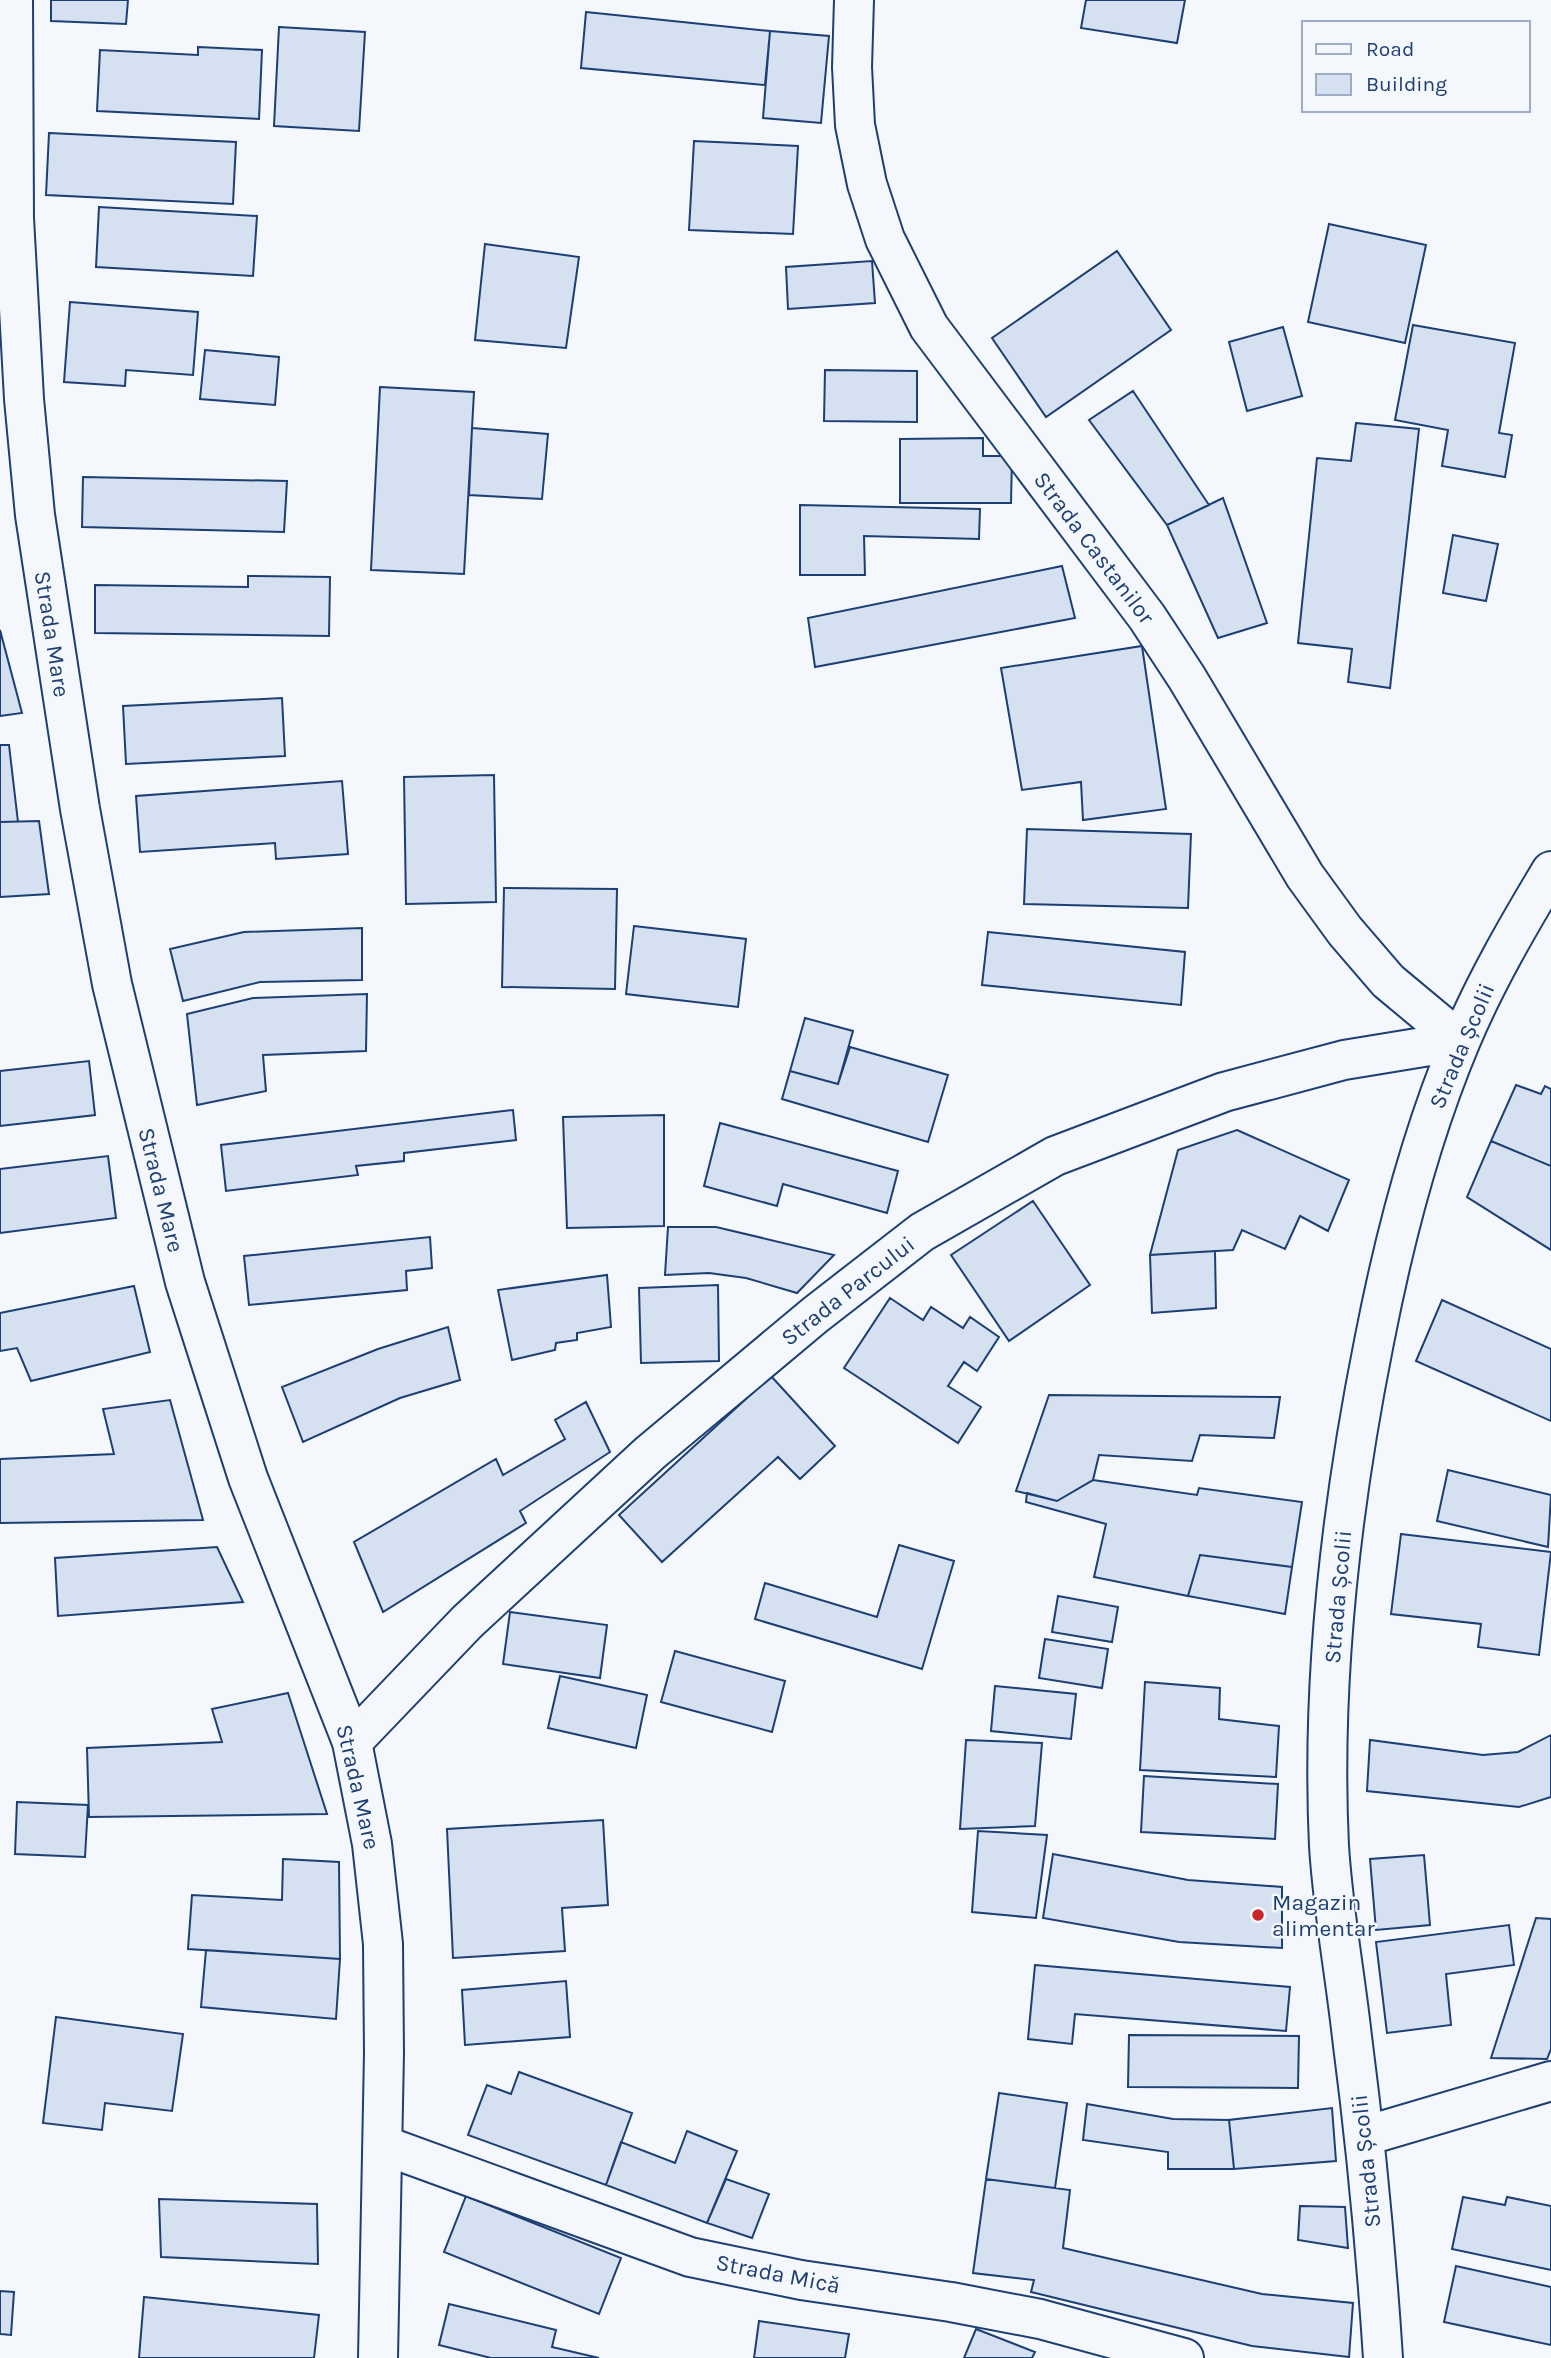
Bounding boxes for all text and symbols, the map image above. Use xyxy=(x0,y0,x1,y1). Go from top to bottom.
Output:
legend xyxy=(1302,21,1530,112)
text: Road xyxy=(1366,37,1414,61)
text: Building xyxy=(1366,72,1447,96)
street label: Strada Castanilor xyxy=(1028,467,1160,630)
street label: Strada Mare xyxy=(29,569,75,699)
street label: Strada Școlii xyxy=(1423,979,1501,1113)
street label: Strada Mare xyxy=(132,1125,190,1255)
street label: Strada Parcului xyxy=(776,1230,920,1352)
street label: Strada Școlii xyxy=(1319,1529,1357,1665)
street label: Strada Mare xyxy=(331,1722,385,1852)
place label: Magazin alimentar xyxy=(1272,1889,1375,1942)
marker: Magazin alimentar xyxy=(1250,1907,1266,1923)
street label: Strada Școlii xyxy=(1346,2093,1386,2229)
street label: Strada Mică xyxy=(714,2249,842,2299)

